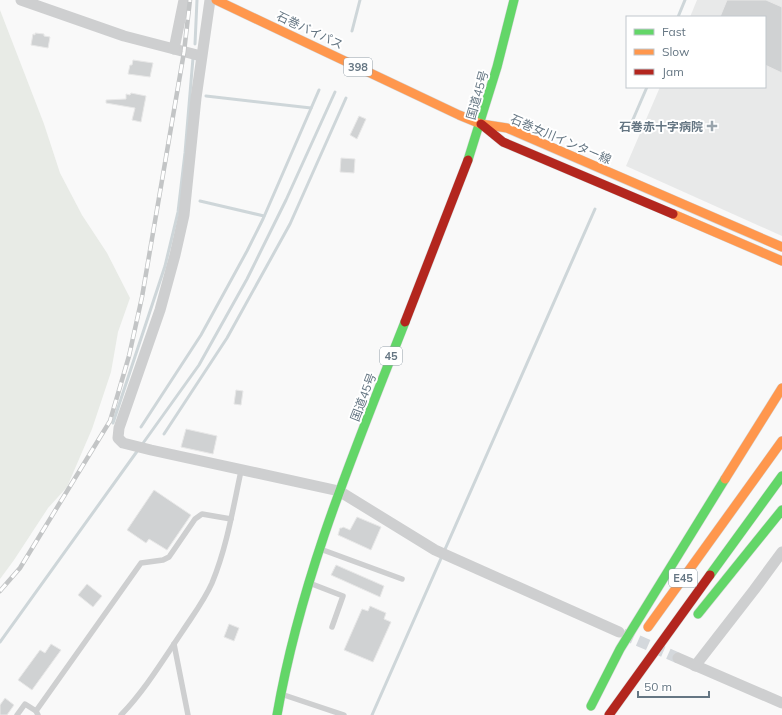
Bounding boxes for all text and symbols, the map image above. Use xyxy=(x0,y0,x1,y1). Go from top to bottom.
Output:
street label: 石巻バイパス xyxy=(274,8,346,52)
legend xyxy=(626,16,766,88)
text: Fast xyxy=(662,24,686,39)
text: Slow xyxy=(662,44,690,59)
road number: 398 xyxy=(344,58,372,76)
text: Jam xyxy=(662,64,684,79)
street label: 国道45号 xyxy=(463,69,491,121)
street label: 石巻女川インター線 xyxy=(508,111,614,167)
place label: 石巻赤十字病院 xyxy=(619,119,703,134)
marker: 石巻赤十字病院 xyxy=(706,120,718,132)
road number: 45 xyxy=(380,347,402,365)
street label: 国道45号 xyxy=(347,371,379,423)
road number: E45 xyxy=(669,569,697,587)
scale bar xyxy=(638,673,709,699)
text: 50 m xyxy=(644,679,672,694)

